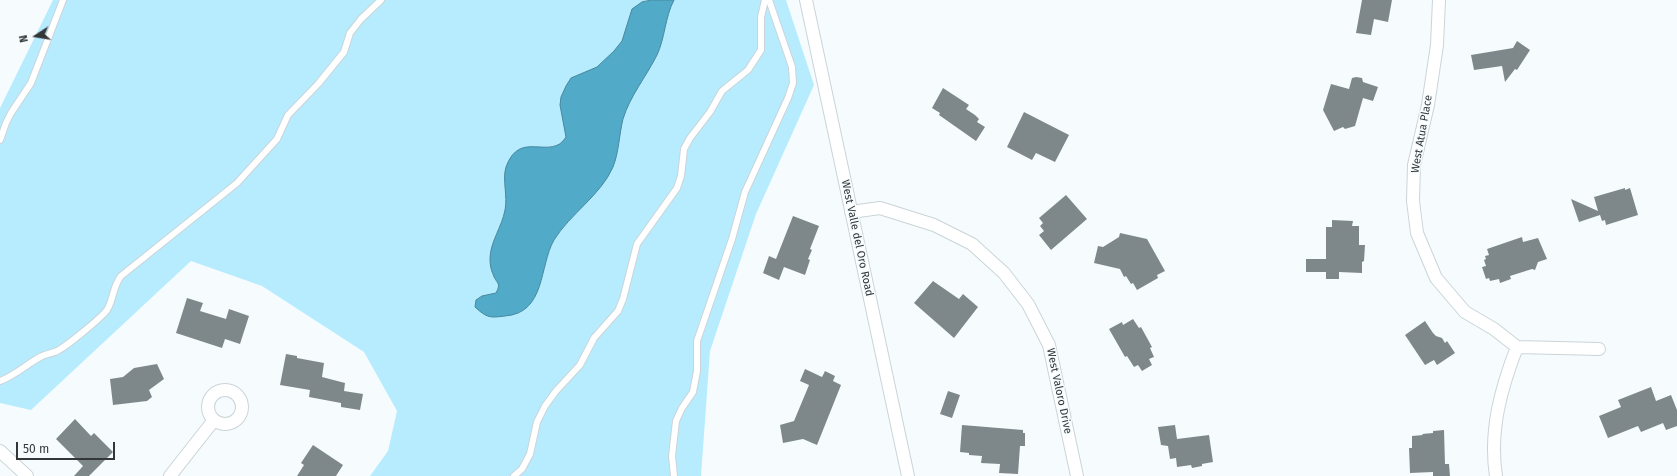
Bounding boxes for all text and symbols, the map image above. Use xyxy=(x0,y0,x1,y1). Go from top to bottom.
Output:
north arrow xyxy=(16,16,56,56)
text: N xyxy=(17,34,31,44)
street label: West Atua Place xyxy=(1409,94,1435,174)
street label: West Valle del Oro Road xyxy=(838,179,876,297)
street label: West Valoro Drive xyxy=(1043,347,1075,435)
scale bar xyxy=(18,434,117,460)
text: 50 m xyxy=(23,442,49,456)

